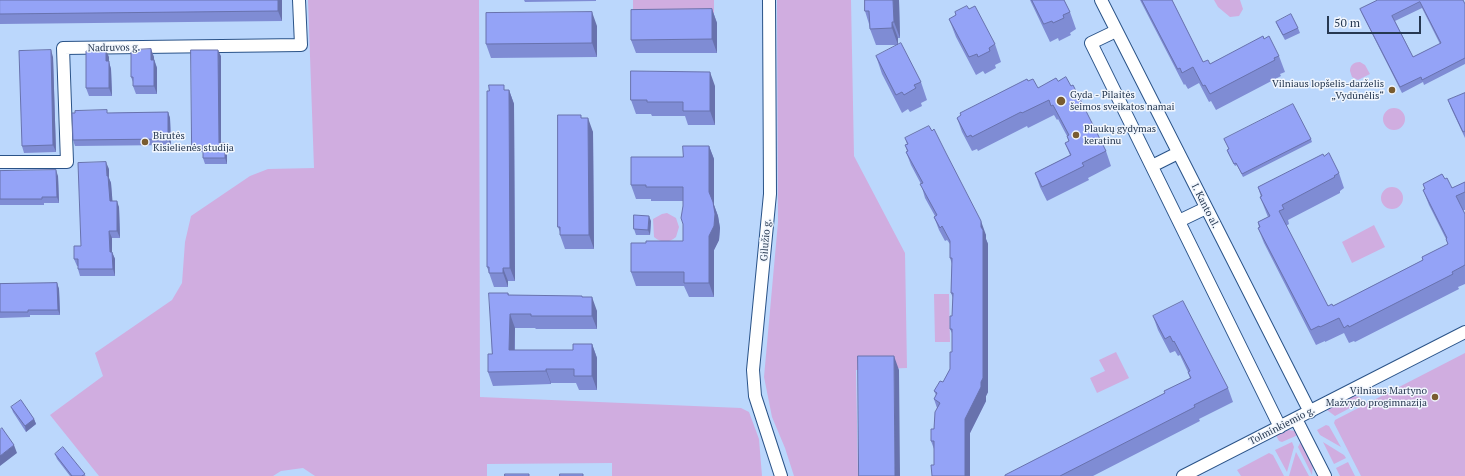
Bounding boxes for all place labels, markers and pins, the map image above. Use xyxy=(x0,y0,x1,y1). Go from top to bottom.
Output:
place label: Vilniaus lopšelis-darželis „Vydūnėlis“ xyxy=(1272,78,1384,102)
marker: Vilniaus lopšelis-darželis „Vydūnėlis“ xyxy=(1387,85,1397,95)
place label: Gyda - Pilaitės šeimos sveikatos namai xyxy=(1070,89,1174,112)
marker: Gyda - Pilaitės šeimos sveikatos namai xyxy=(1055,95,1067,107)
place label: Plaukų gydymas keratinu xyxy=(1084,123,1156,146)
place label: Birutės Kisielienės studija xyxy=(153,130,234,154)
marker: Plaukų gydymas keratinu xyxy=(1071,130,1081,140)
marker: Birutės Kisielienės studija xyxy=(140,137,150,147)
place label: Vilniaus Martyno Mažvydo progimnazija xyxy=(1326,385,1427,408)
marker: Vilniaus Martyno Mažvydo progimnazija xyxy=(1430,392,1440,402)

